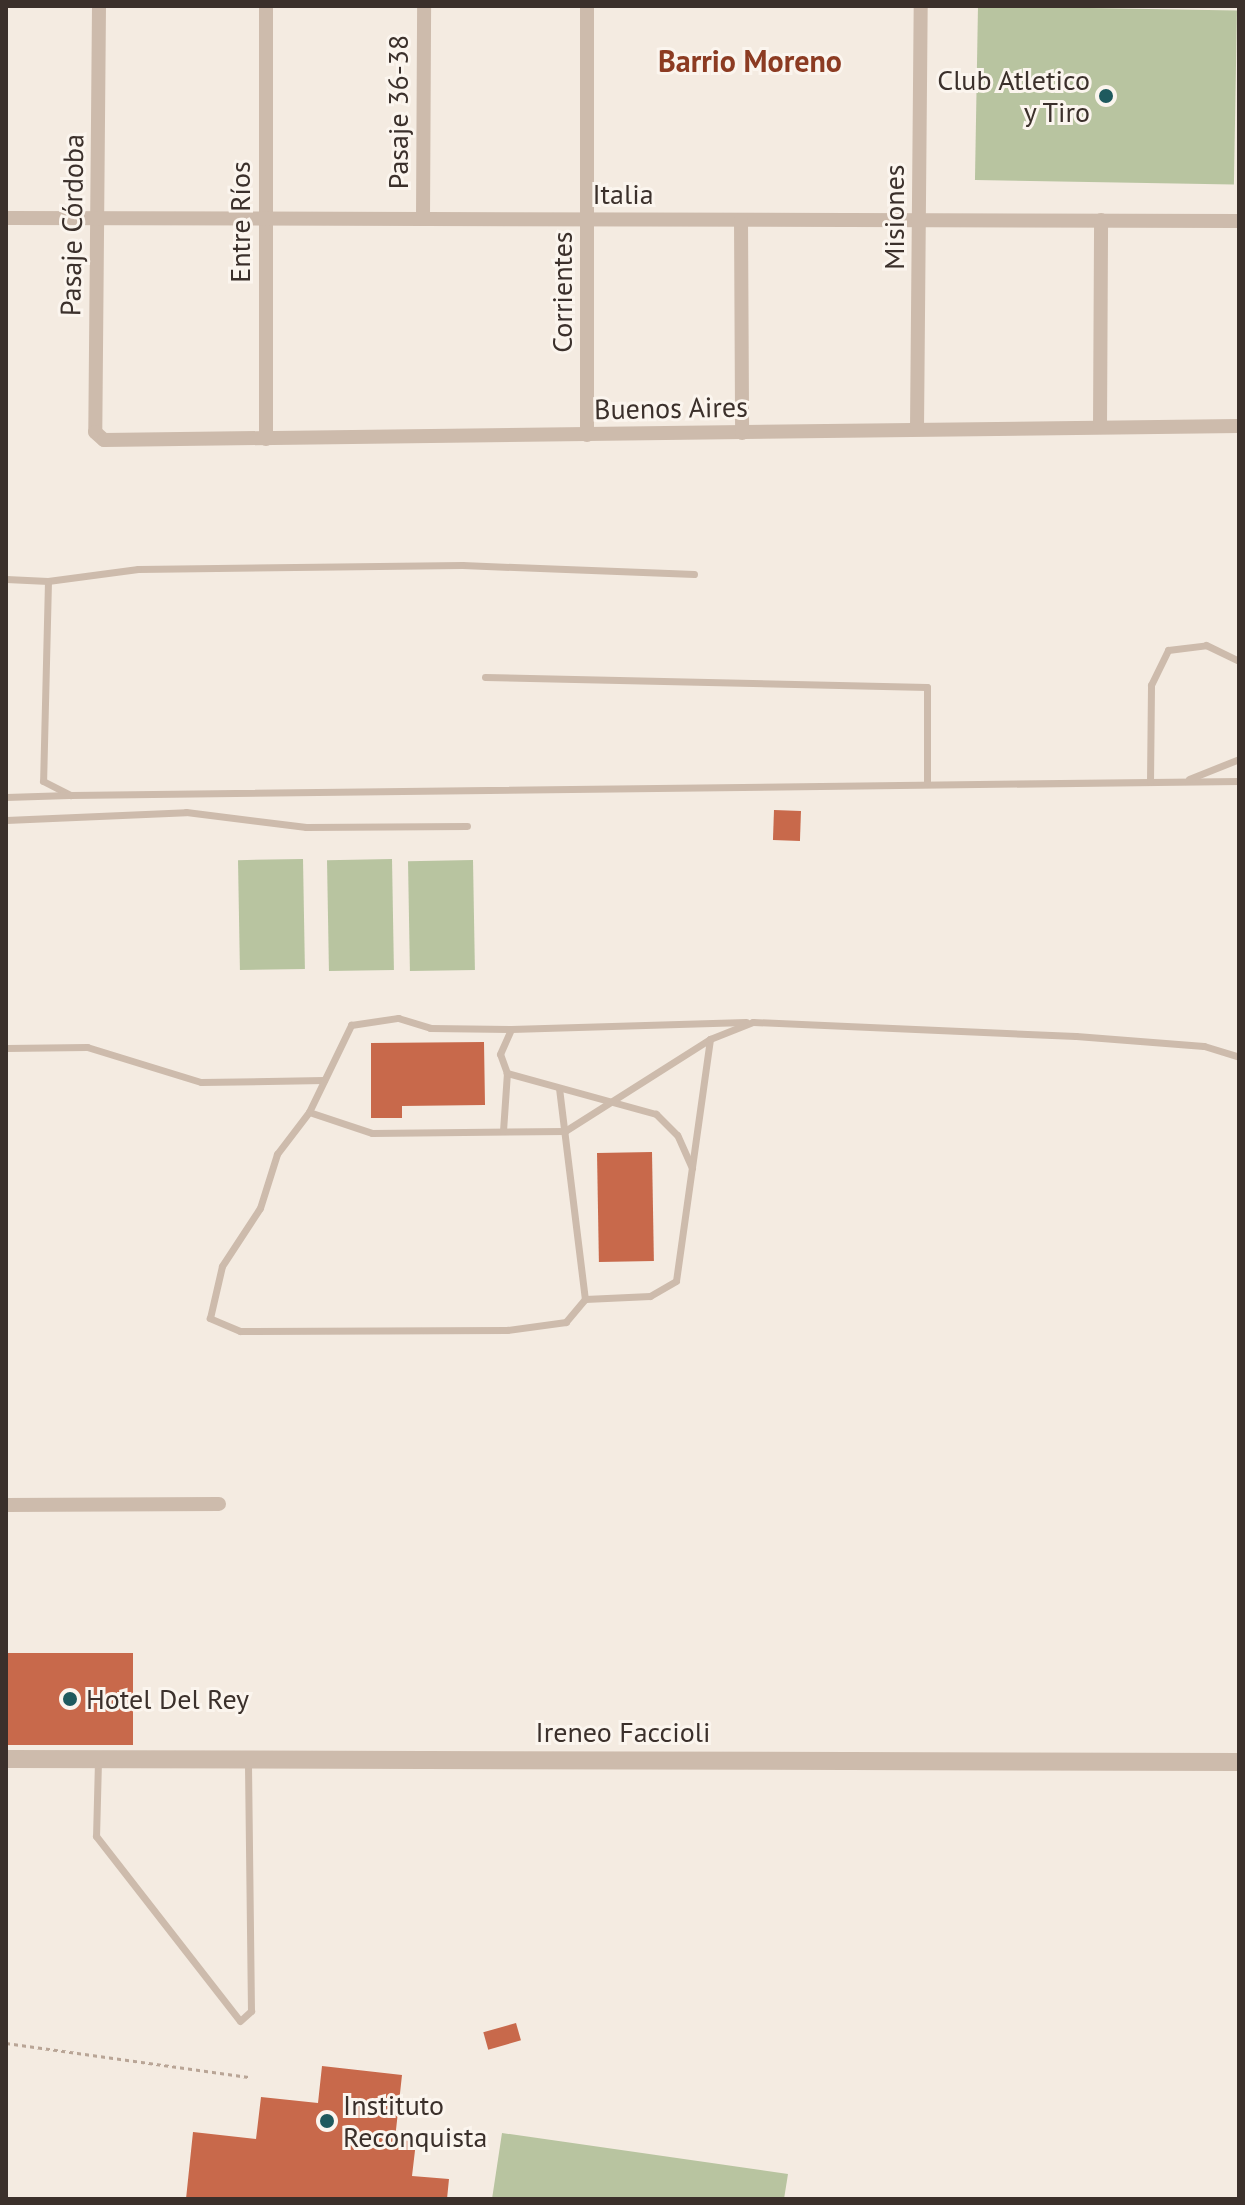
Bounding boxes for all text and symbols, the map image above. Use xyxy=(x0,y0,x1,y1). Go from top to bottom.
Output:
street label: Pasaje 36-38 xyxy=(381,35,415,189)
district label: Barrio Moreno xyxy=(658,43,842,79)
place label: Club Atletico y Tiro xyxy=(936,63,1090,129)
marker: Club Atletico y Tiro xyxy=(1097,87,1115,105)
street label: Pasaje Córdoba xyxy=(54,134,90,316)
street label: Entre Ríos xyxy=(223,161,257,283)
street label: Misiones xyxy=(877,164,911,270)
street label: Italia xyxy=(592,177,654,211)
street label: Corrientes xyxy=(545,231,579,353)
street label: Buenos Aires xyxy=(593,390,749,426)
place label: Hotel Del Rey xyxy=(86,1682,249,1716)
marker: Hotel Del Rey xyxy=(61,1690,79,1708)
street label: Ireneo Faccioli xyxy=(536,1715,710,1749)
place label: Instituto Reconquista xyxy=(343,2088,487,2154)
marker: Instituto Reconquista xyxy=(318,2112,336,2130)

